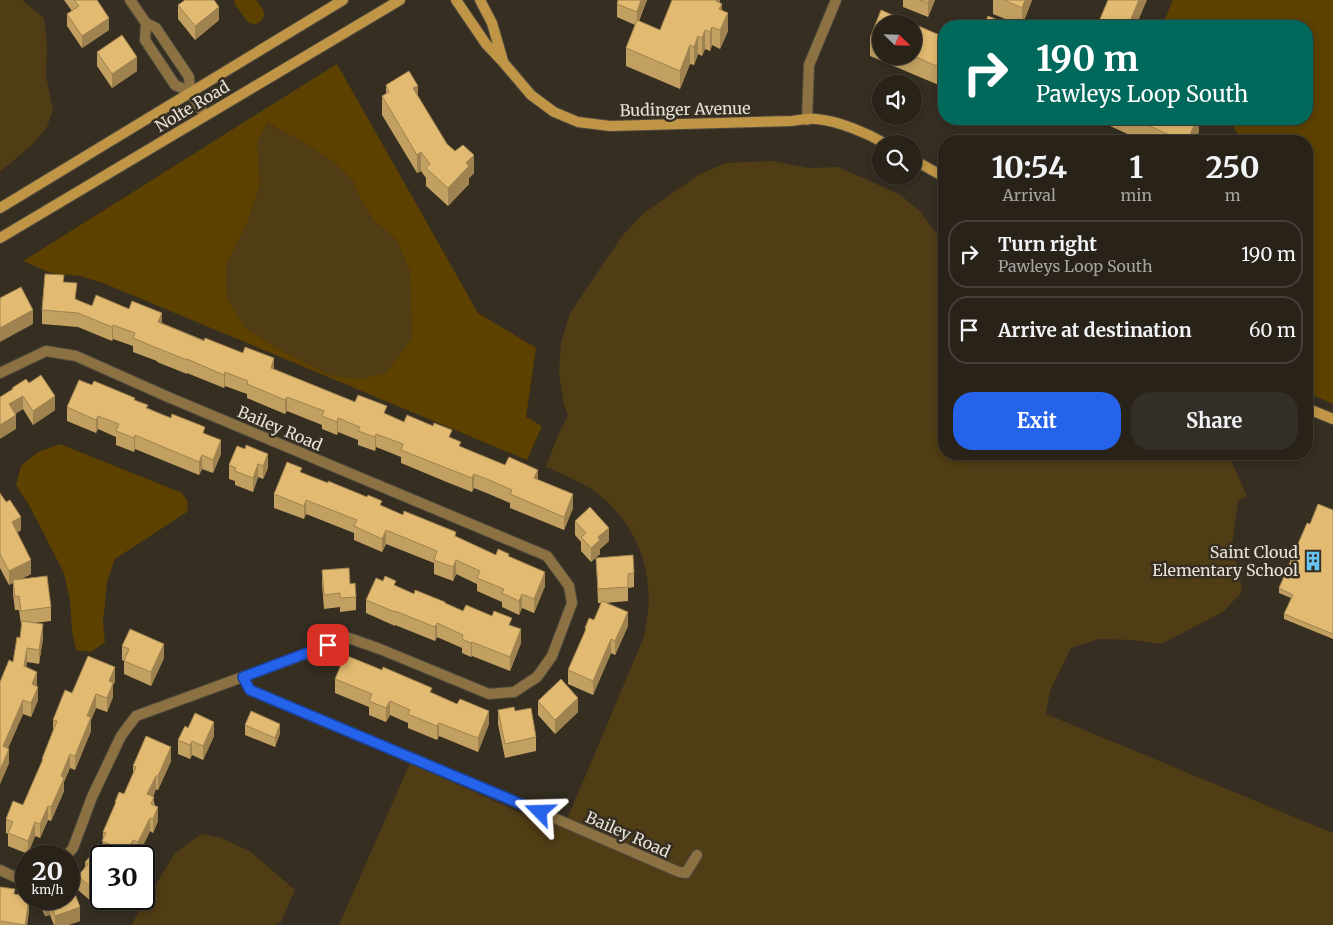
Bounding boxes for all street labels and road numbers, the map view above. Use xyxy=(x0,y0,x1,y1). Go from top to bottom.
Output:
street label: Nolte Road xyxy=(151,76,233,136)
street label: Budinger Avenue xyxy=(619,98,751,120)
street label: Bailey Road xyxy=(235,401,326,455)
street label: Bailey Road xyxy=(583,807,674,862)

